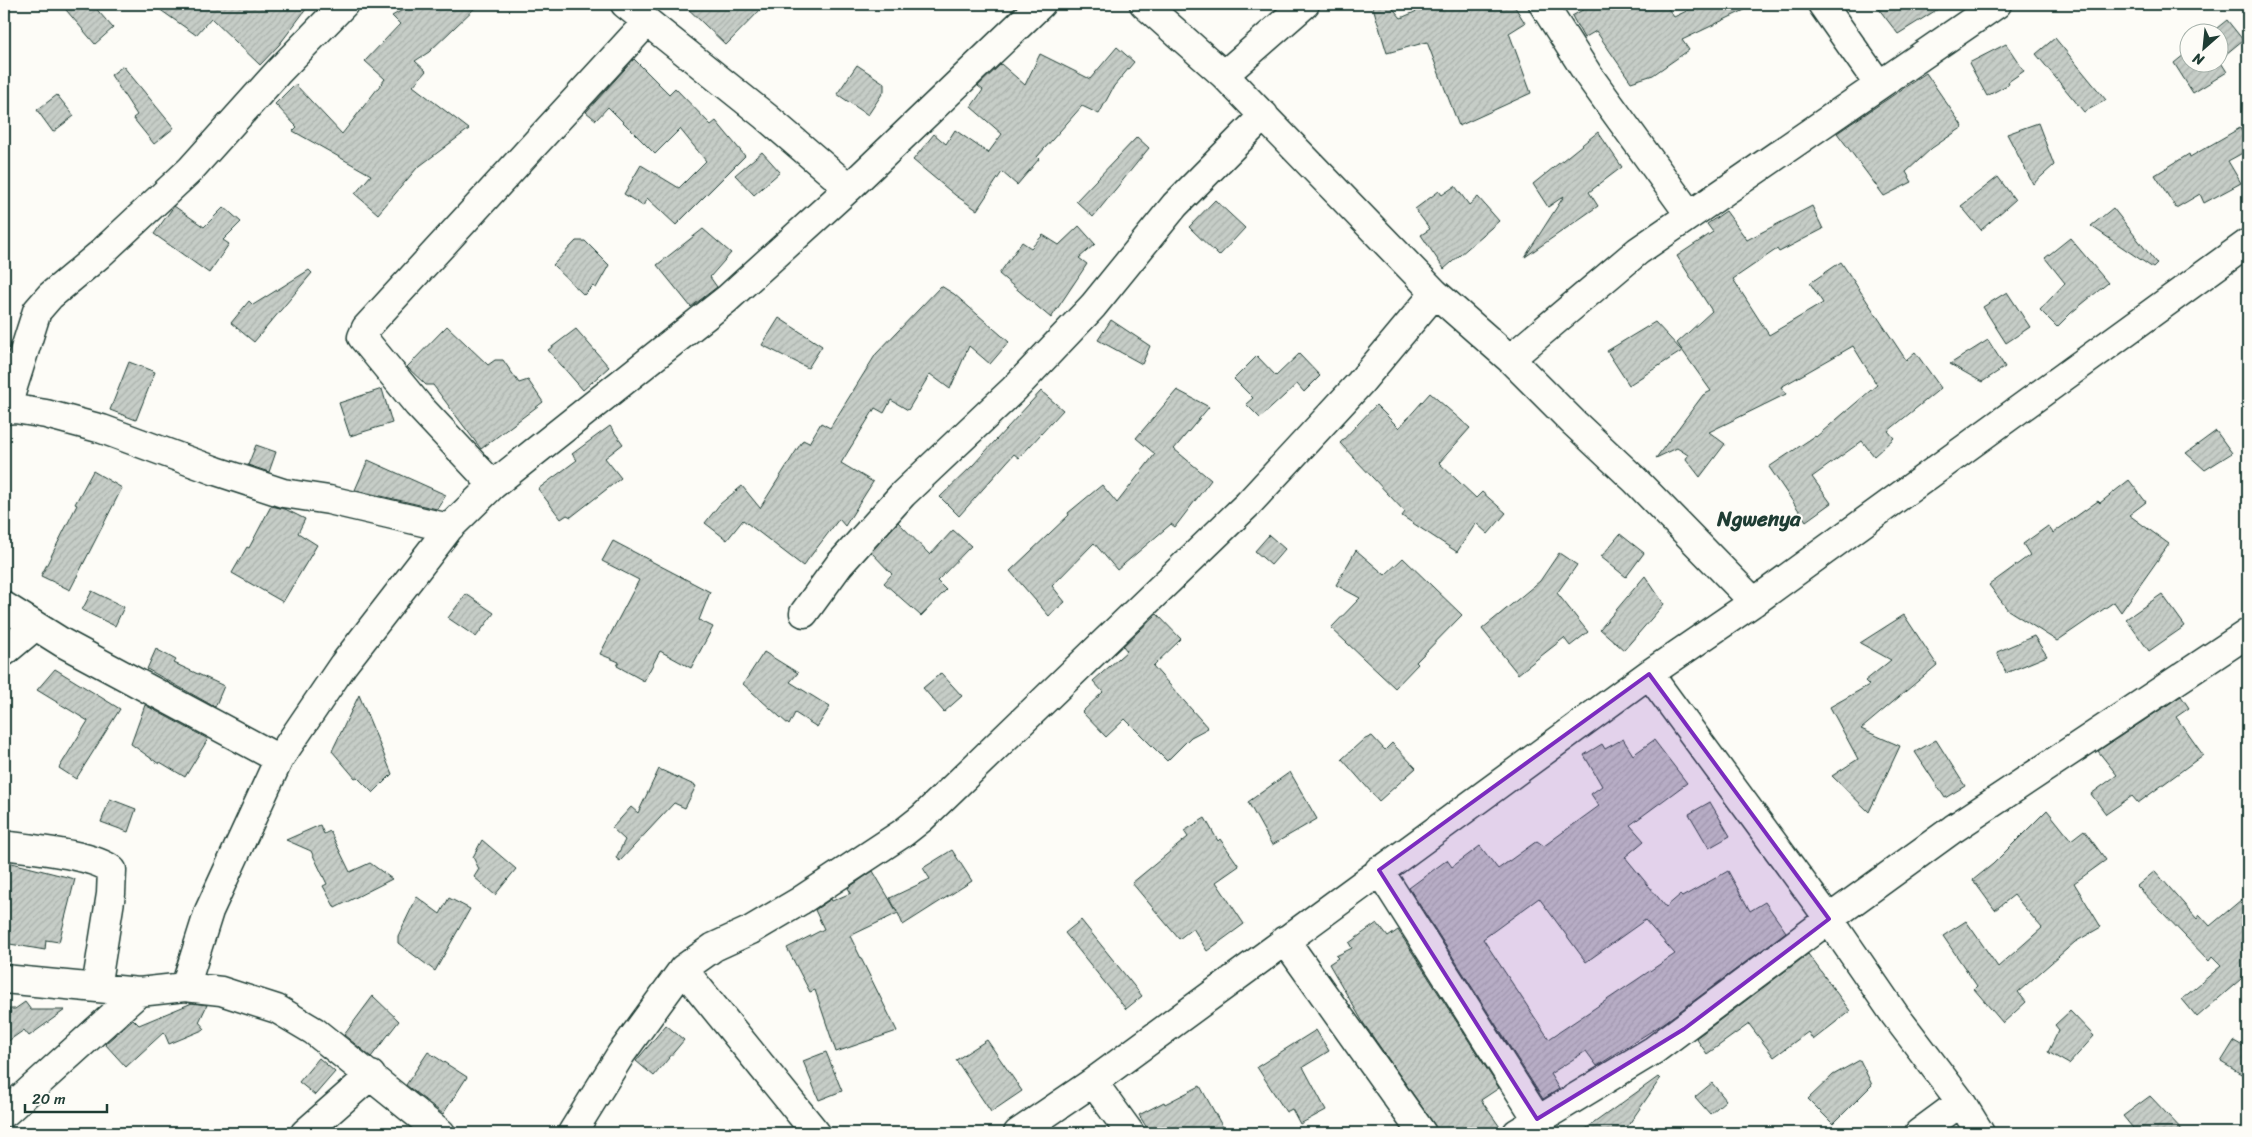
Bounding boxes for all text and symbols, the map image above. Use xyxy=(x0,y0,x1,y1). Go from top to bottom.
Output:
north arrow xyxy=(2180,22,2230,72)
text: N xyxy=(2188,46,2209,73)
district label: Ngwenya xyxy=(1716,500,1802,538)
scale bar xyxy=(25,1082,108,1114)
text: 20 m xyxy=(32,1086,66,1112)

